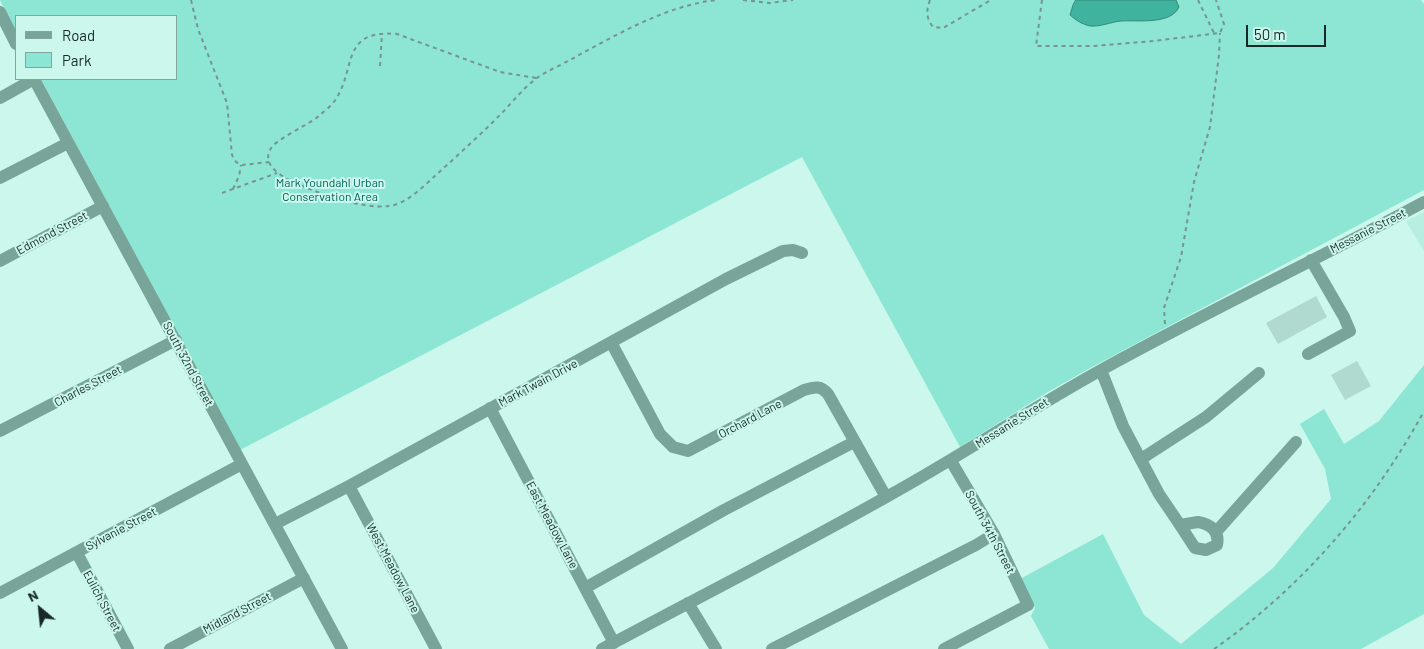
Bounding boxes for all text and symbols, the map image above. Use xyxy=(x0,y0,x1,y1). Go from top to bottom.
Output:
legend xyxy=(15,15,178,80)
scale bar xyxy=(1249,15,1329,47)
text: 50 m xyxy=(1254,25,1286,43)
text: Road xyxy=(62,26,95,44)
text: Park xyxy=(62,51,91,69)
park label: Mark Youndahl Urban Conservation Area xyxy=(276,176,384,204)
street label: Messanie Street xyxy=(1328,206,1408,256)
street label: Edmond Street xyxy=(14,208,90,258)
street label: South 32nd Street xyxy=(160,319,216,409)
street label: Mark Twain Drive xyxy=(496,356,580,410)
street label: Charles Street xyxy=(52,362,124,410)
street label: Messanie Street xyxy=(973,395,1051,451)
street label: Orchard Lane xyxy=(716,396,784,442)
street label: East Meadow Lane xyxy=(523,479,581,571)
street label: South 34th Street xyxy=(962,488,1018,576)
street label: Sylvanie Street xyxy=(83,504,159,554)
street label: West Meadow Lane xyxy=(363,521,423,615)
street label: Eulich Street xyxy=(80,568,124,634)
north arrow xyxy=(15,584,65,634)
text: N xyxy=(25,586,41,605)
street label: Midland Street xyxy=(200,589,274,637)

